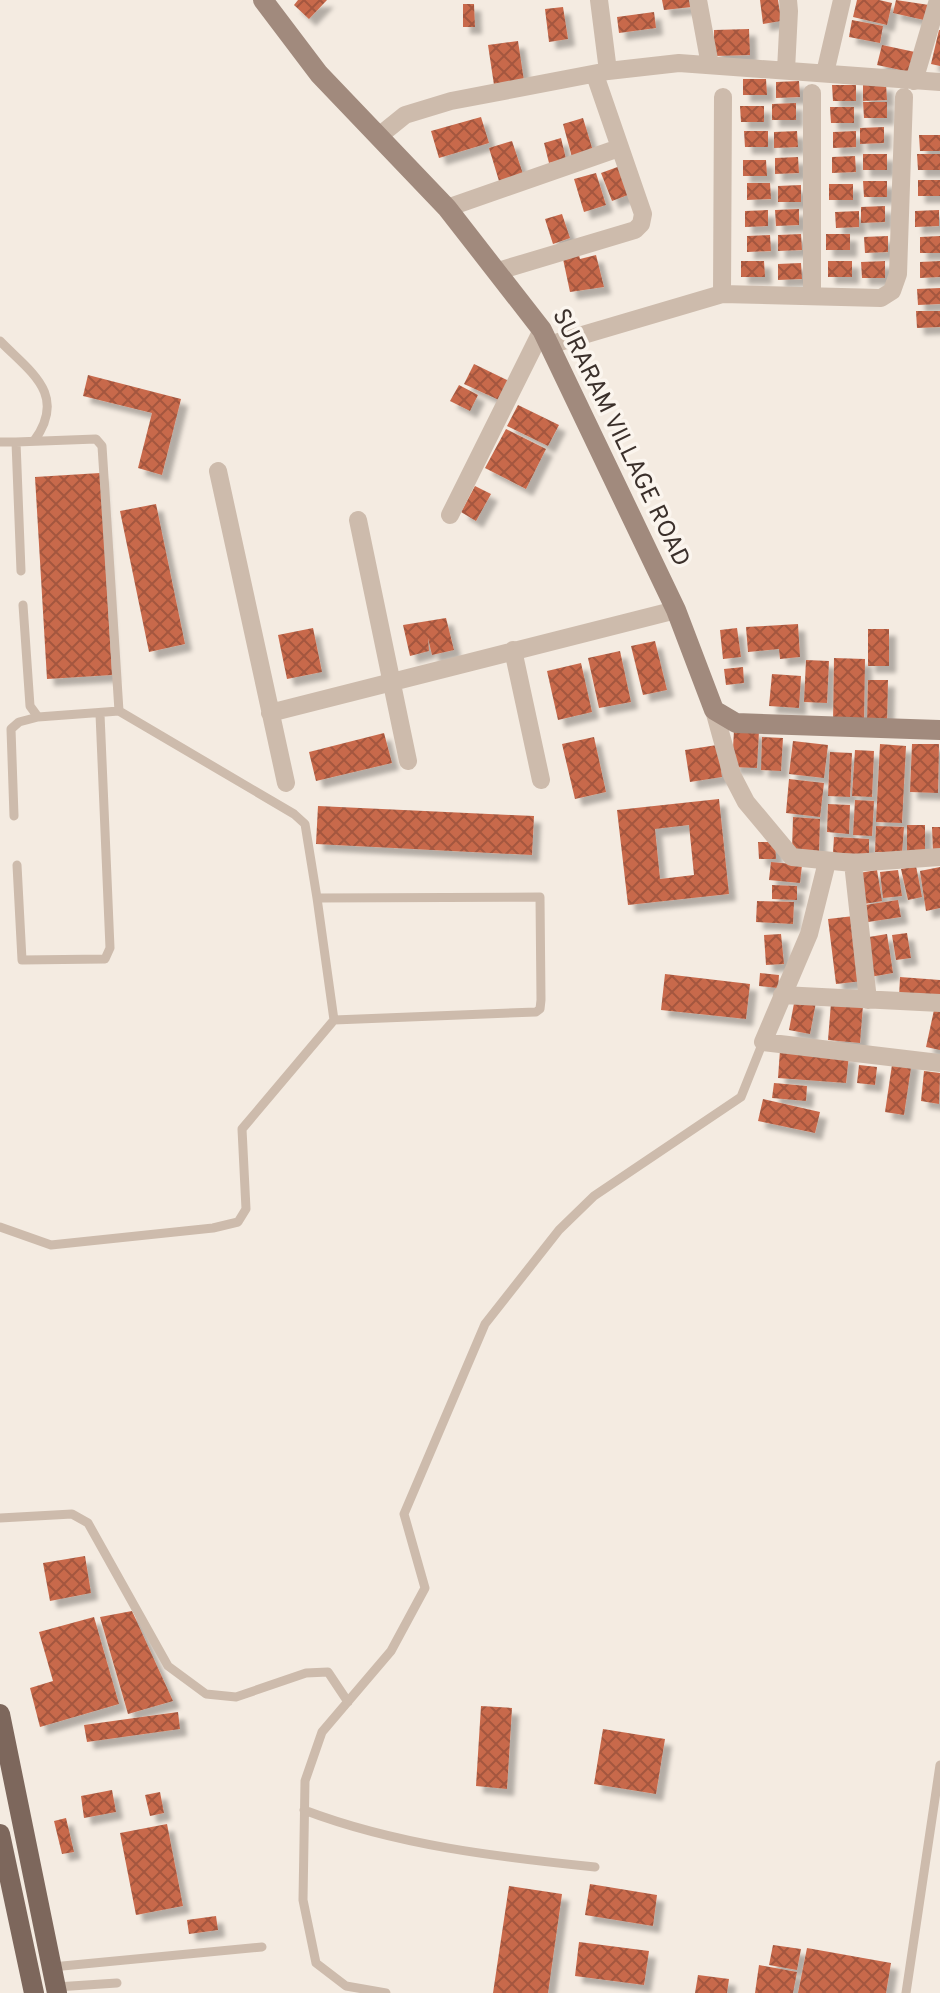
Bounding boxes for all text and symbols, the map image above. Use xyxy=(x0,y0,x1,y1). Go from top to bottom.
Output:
street label: SURARAM VILLAGE ROAD xyxy=(544,304,696,572)

